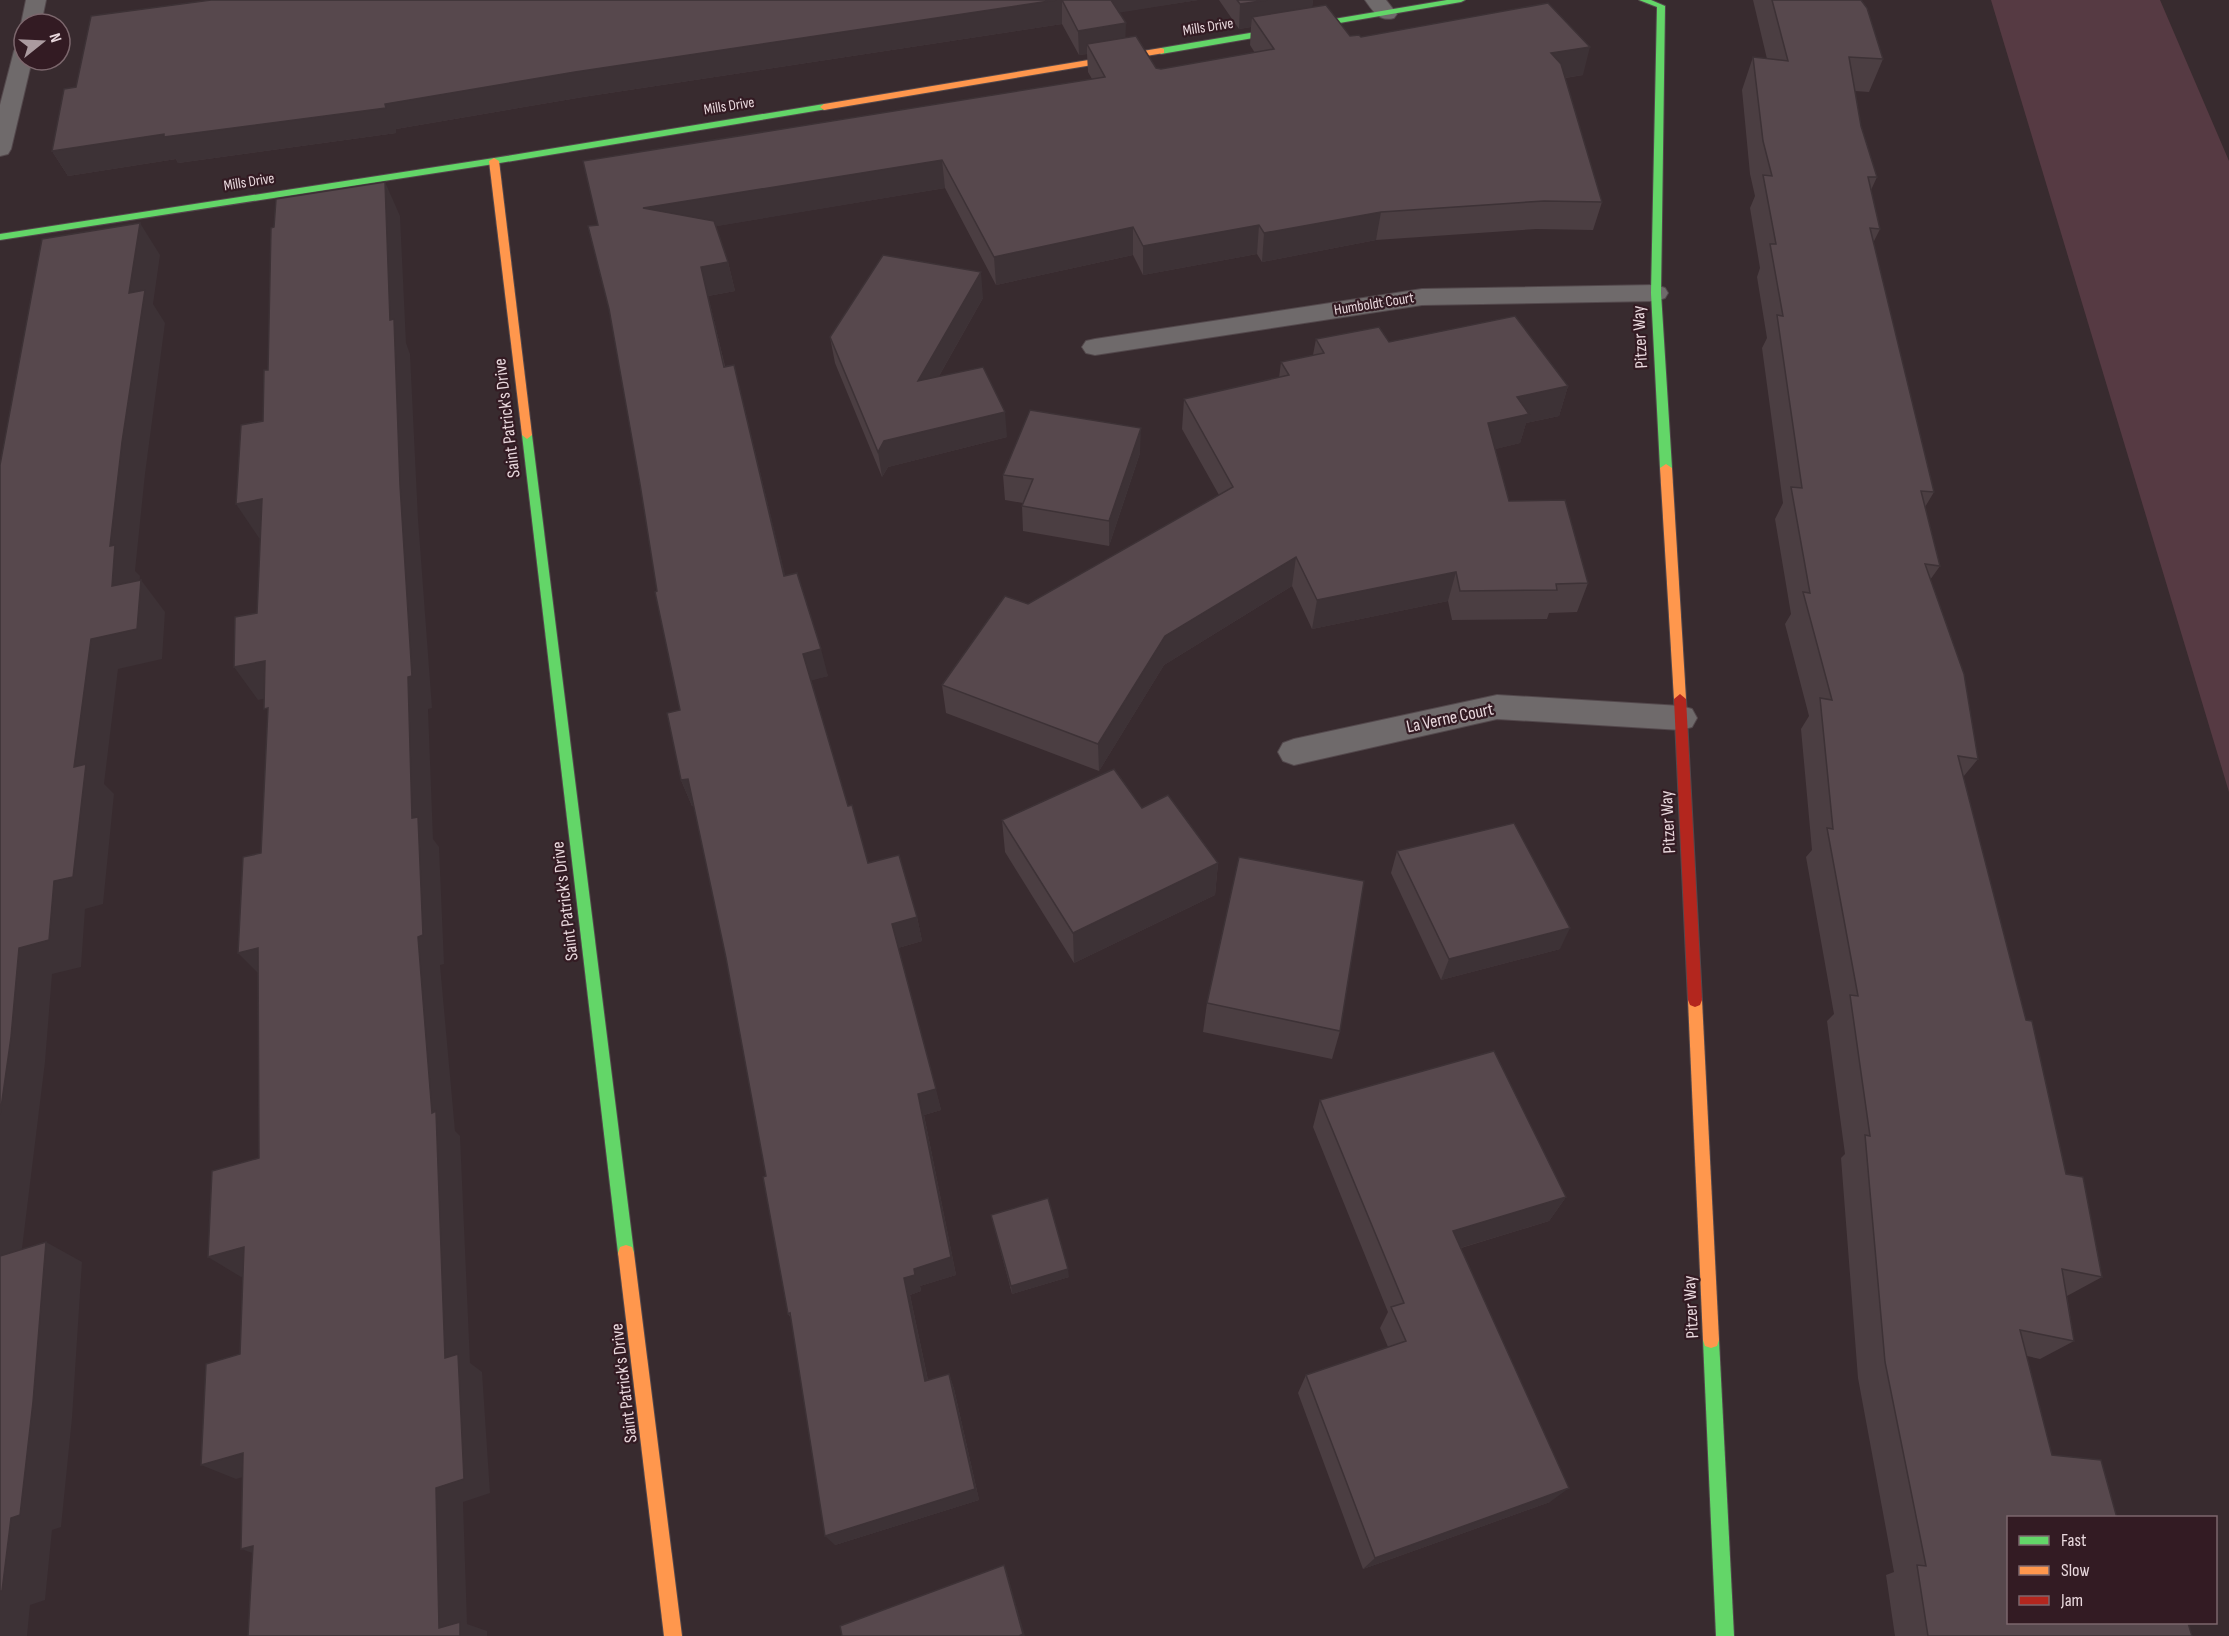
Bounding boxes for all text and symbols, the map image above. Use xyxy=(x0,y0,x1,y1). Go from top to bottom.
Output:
north arrow xyxy=(12,12,72,72)
street label: Mills Drive xyxy=(1181,14,1235,40)
text: N xyxy=(44,31,65,45)
street label: Mills Drive xyxy=(702,93,756,119)
street label: Mills Drive xyxy=(222,169,276,195)
street label: Humboldt Court xyxy=(1333,288,1416,320)
street label: Pitzer Way xyxy=(1628,305,1652,369)
street label: Saint Patrick's Drive xyxy=(489,357,525,479)
street label: La Verne Court xyxy=(1404,698,1496,737)
street label: Pitzer Way xyxy=(1656,790,1680,854)
street label: Saint Patrick's Drive xyxy=(547,840,583,962)
street label: Pitzer Way xyxy=(1679,1275,1703,1339)
street label: Saint Patrick's Drive xyxy=(606,1322,642,1444)
legend xyxy=(2007,1516,2217,1624)
text: Fast xyxy=(2061,1530,2087,1551)
text: Slow xyxy=(2061,1560,2090,1581)
text: Jam xyxy=(2060,1590,2083,1611)

